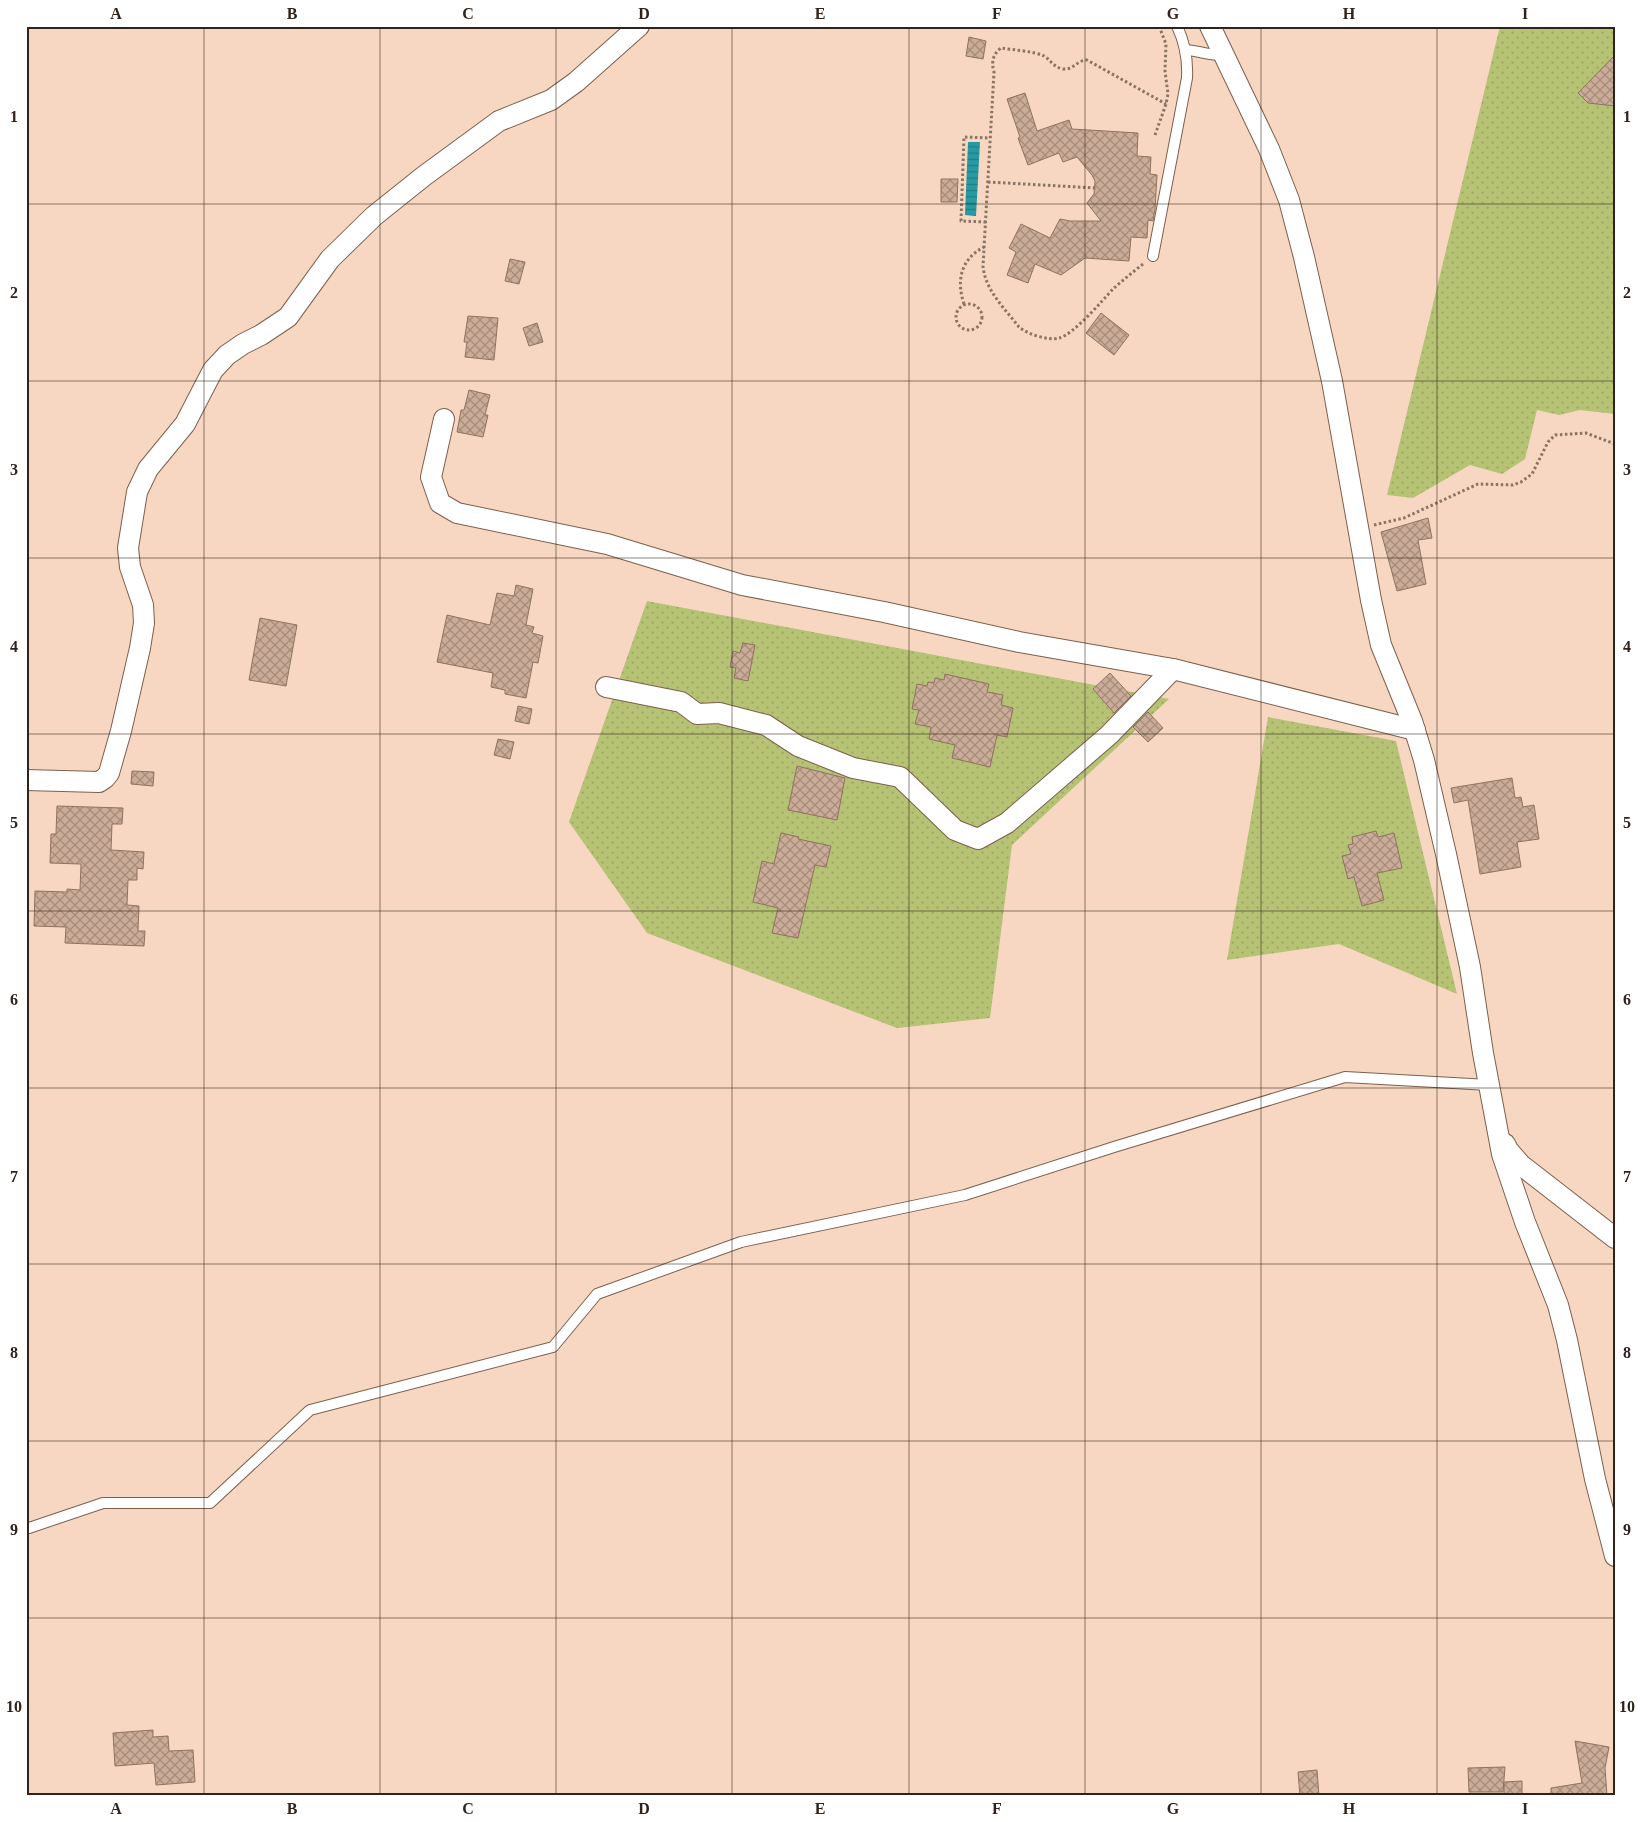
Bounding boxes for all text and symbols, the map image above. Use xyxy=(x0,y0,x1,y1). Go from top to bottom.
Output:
text: A xyxy=(110,5,122,22)
text: B xyxy=(287,5,298,22)
text: C xyxy=(462,5,474,22)
text: D xyxy=(638,5,650,22)
text: E xyxy=(815,5,825,22)
text: F xyxy=(992,5,1002,22)
text: G xyxy=(1167,5,1180,22)
text: H xyxy=(1343,5,1356,22)
text: I xyxy=(1522,5,1528,22)
text: 1 xyxy=(10,108,18,125)
text: 1 xyxy=(1623,108,1631,125)
text: 2 xyxy=(10,284,18,301)
text: 2 xyxy=(1623,284,1631,301)
text: 3 xyxy=(10,461,18,478)
text: 3 xyxy=(1623,461,1631,478)
text: 4 xyxy=(10,638,18,655)
text: 4 xyxy=(1623,638,1631,655)
text: 5 xyxy=(10,814,18,831)
text: 5 xyxy=(1623,814,1631,831)
text: 6 xyxy=(10,991,18,1008)
text: 6 xyxy=(1623,991,1631,1008)
text: 7 xyxy=(10,1168,18,1185)
text: 7 xyxy=(1623,1168,1631,1185)
text: 8 xyxy=(10,1344,18,1361)
text: 8 xyxy=(1623,1344,1631,1361)
text: 9 xyxy=(10,1521,18,1538)
text: 9 xyxy=(1623,1521,1631,1538)
text: 10 xyxy=(6,1698,22,1715)
text: 10 xyxy=(1619,1698,1635,1715)
text: A xyxy=(110,1800,122,1817)
text: B xyxy=(287,1800,298,1817)
text: C xyxy=(462,1800,474,1817)
text: D xyxy=(638,1800,650,1817)
text: E xyxy=(815,1800,825,1817)
text: F xyxy=(992,1800,1002,1817)
text: G xyxy=(1167,1800,1180,1817)
text: H xyxy=(1343,1800,1356,1817)
text: I xyxy=(1522,1800,1528,1817)

